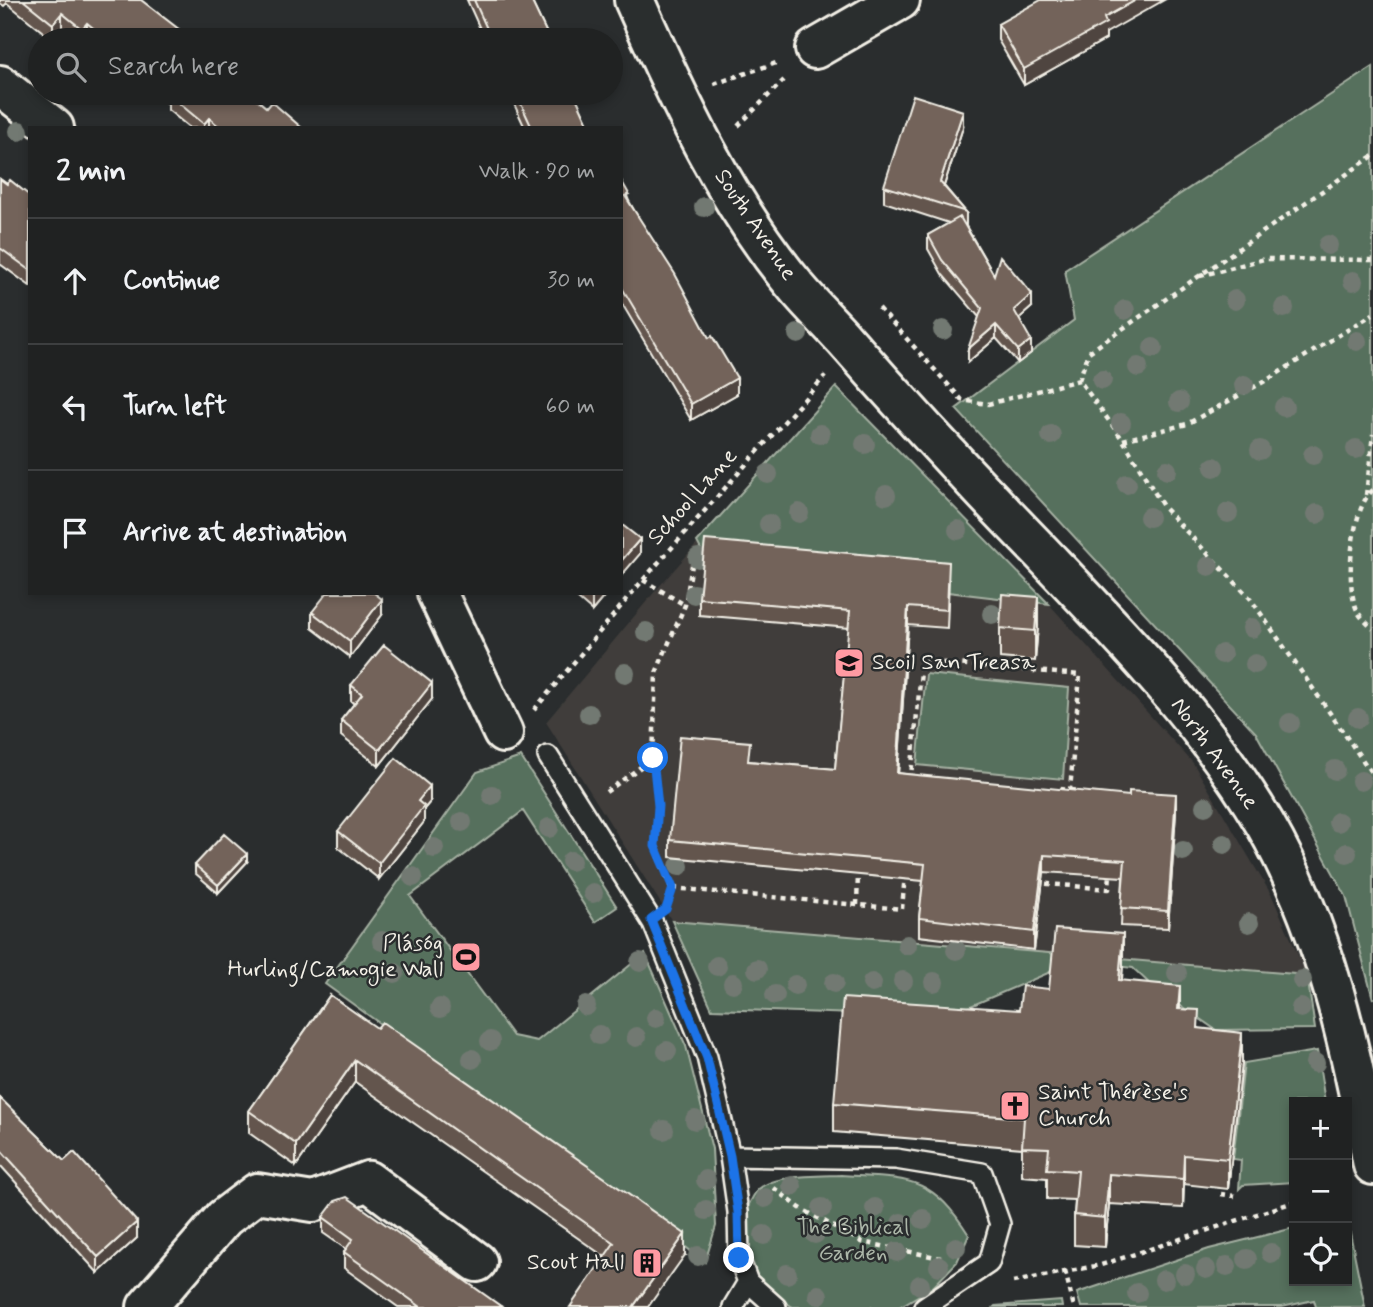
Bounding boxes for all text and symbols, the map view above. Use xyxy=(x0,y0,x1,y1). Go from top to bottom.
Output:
search box xyxy=(28,28,623,105)
icon: search xyxy=(52,48,90,86)
text: Search here xyxy=(108,50,239,84)
text: 2 min xyxy=(56,152,126,191)
text: Walk · 90 m xyxy=(479,157,595,187)
street label: South Avenue xyxy=(707,163,803,287)
icon: ahead xyxy=(56,262,94,300)
text: Continue xyxy=(123,264,220,298)
text: 30 m xyxy=(547,266,595,296)
icon: left xyxy=(56,388,94,426)
text: Turn left xyxy=(123,390,227,424)
text: 60 m xyxy=(546,392,595,422)
street label: School Lane xyxy=(641,442,745,552)
icon: arrive xyxy=(56,514,94,552)
text: Arrive at destination xyxy=(123,516,347,550)
school or university icon: Scoil San Treasa xyxy=(832,646,866,680)
place label: Scoil San Treasa xyxy=(872,648,1035,678)
street label: North Avenue xyxy=(1163,692,1265,816)
route start xyxy=(637,742,668,773)
place label: Plásóg Hurling/Camogie Wall xyxy=(228,929,443,987)
sports icon: Plásóg Hurling/Camogie Wall xyxy=(449,940,483,974)
place label: Saint Thérèse's Church xyxy=(1038,1078,1188,1134)
church icon: Saint Thérèse's Church xyxy=(998,1089,1032,1123)
map controls xyxy=(1289,1097,1352,1286)
button: + xyxy=(1289,1097,1352,1160)
button: − xyxy=(1289,1160,1352,1223)
park label: The Biblical Garden xyxy=(796,1213,910,1269)
button: locate xyxy=(1289,1223,1352,1286)
route end xyxy=(723,1242,754,1273)
building icon: Scout Hall xyxy=(630,1246,664,1280)
place label: Scout Hall xyxy=(527,1248,624,1278)

